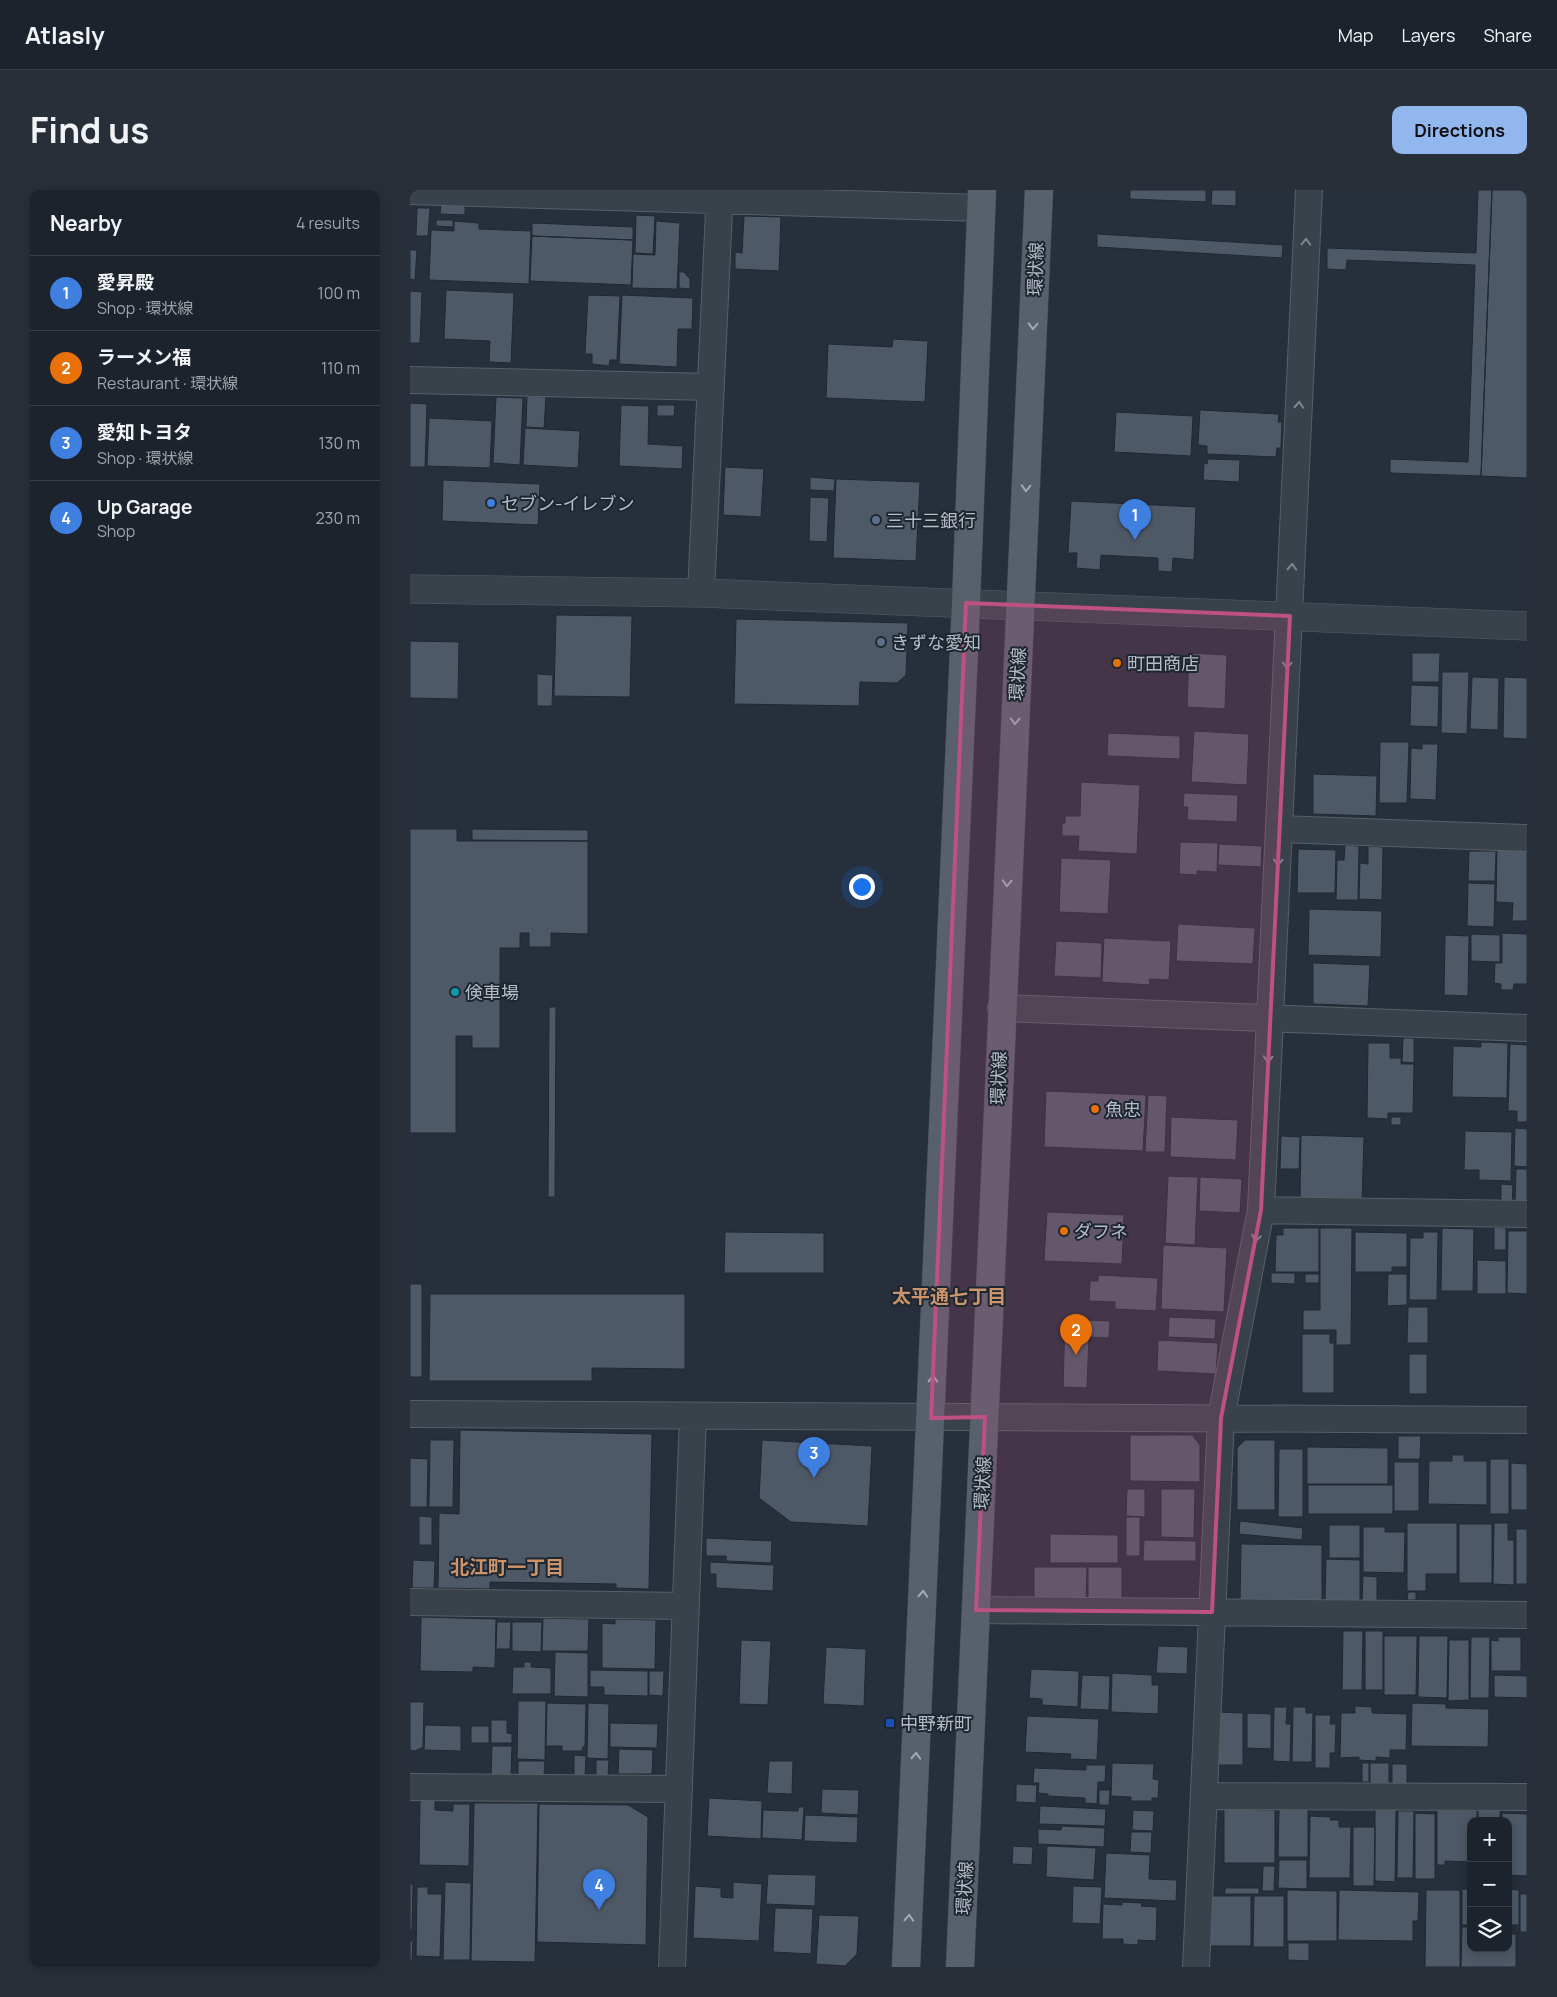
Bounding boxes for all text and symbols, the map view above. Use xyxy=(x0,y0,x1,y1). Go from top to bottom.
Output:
text: Atlasly xyxy=(25,18,105,51)
text: Map xyxy=(1338,23,1373,47)
text: Layers xyxy=(1401,23,1455,47)
text: Share xyxy=(1483,23,1532,47)
text: Find us xyxy=(30,106,149,154)
button: Directions xyxy=(1392,106,1527,154)
text: Nearby xyxy=(50,209,122,237)
text: 4 results xyxy=(296,212,360,234)
one-way arrow xyxy=(1301,238,1312,246)
street label: 環状線 xyxy=(1022,242,1048,296)
text: 愛昇殿 xyxy=(97,269,154,295)
text: 1 xyxy=(62,282,70,304)
text: 100 m xyxy=(317,282,360,304)
text: Shop · 環状線 xyxy=(97,297,193,319)
one-way arrow xyxy=(1027,322,1038,330)
text: ラーメン福 xyxy=(97,344,191,370)
text: 2 xyxy=(61,357,71,379)
text: 110 m xyxy=(321,357,360,379)
text: Restaurant · 環状線 xyxy=(97,372,238,394)
one-way arrow xyxy=(1294,401,1305,409)
text: 愛知トヨタ xyxy=(97,419,192,445)
text: 3 xyxy=(61,432,71,454)
text: 130 m xyxy=(318,432,360,454)
text: Shop · 環状線 xyxy=(97,447,193,469)
one-way arrow xyxy=(1020,485,1031,493)
place label: セブン-イレブン xyxy=(501,491,635,515)
text: Up Garage xyxy=(97,494,192,520)
marker: セブン-イレブン xyxy=(485,497,497,509)
pin: 1 xyxy=(1119,499,1151,540)
text: 4 xyxy=(61,507,71,529)
text: 230 m xyxy=(316,507,360,529)
place label: 三十三銀行 xyxy=(886,508,976,532)
marker: 三十三銀行 xyxy=(870,514,882,526)
text: Shop xyxy=(97,520,135,542)
one-way arrow xyxy=(1286,563,1297,571)
place label: きずな愛知 xyxy=(891,630,981,654)
marker: きずな愛知 xyxy=(875,636,887,648)
street label: 環状線 xyxy=(1004,646,1030,702)
place label: 町田商店 xyxy=(1127,651,1199,675)
marker: 町田商店 xyxy=(1111,657,1123,669)
one-way arrow xyxy=(1282,661,1293,669)
one-way arrow xyxy=(1010,717,1021,725)
one-way arrow xyxy=(1273,858,1283,866)
your location xyxy=(849,874,875,900)
one-way arrow xyxy=(1002,879,1013,887)
place label: 倹車場 xyxy=(465,980,519,1004)
marker: 倹車場 xyxy=(449,986,461,998)
street label: 環状線 xyxy=(985,1051,1011,1105)
one-way arrow xyxy=(1263,1055,1274,1063)
place label: 魚忠 xyxy=(1105,1097,1141,1121)
marker: 魚忠 xyxy=(1089,1103,1101,1115)
place label: ダフネ xyxy=(1074,1219,1128,1243)
marker: ダフネ xyxy=(1058,1225,1070,1237)
one-way arrow xyxy=(1251,1234,1261,1243)
district label: 太平通七丁目 xyxy=(892,1283,1006,1309)
pin: 2 xyxy=(1060,1314,1092,1355)
one-way arrow xyxy=(927,1375,938,1383)
pin: 3 xyxy=(798,1437,830,1478)
street label: 環状線 xyxy=(969,1455,995,1511)
district label: 北江町一丁目 xyxy=(450,1554,564,1580)
one-way arrow xyxy=(918,1589,929,1597)
place label: 中野新町 xyxy=(900,1711,972,1735)
marker: 中野新町 xyxy=(884,1717,896,1729)
one-way arrow xyxy=(910,1752,921,1760)
map controls xyxy=(1467,1817,1512,1952)
button: + xyxy=(1467,1817,1512,1862)
street label: 環状線 xyxy=(951,1860,977,1916)
button: − xyxy=(1467,1862,1512,1907)
pin: 4 xyxy=(583,1869,615,1910)
button: layers xyxy=(1467,1907,1512,1952)
one-way arrow xyxy=(903,1914,914,1922)

